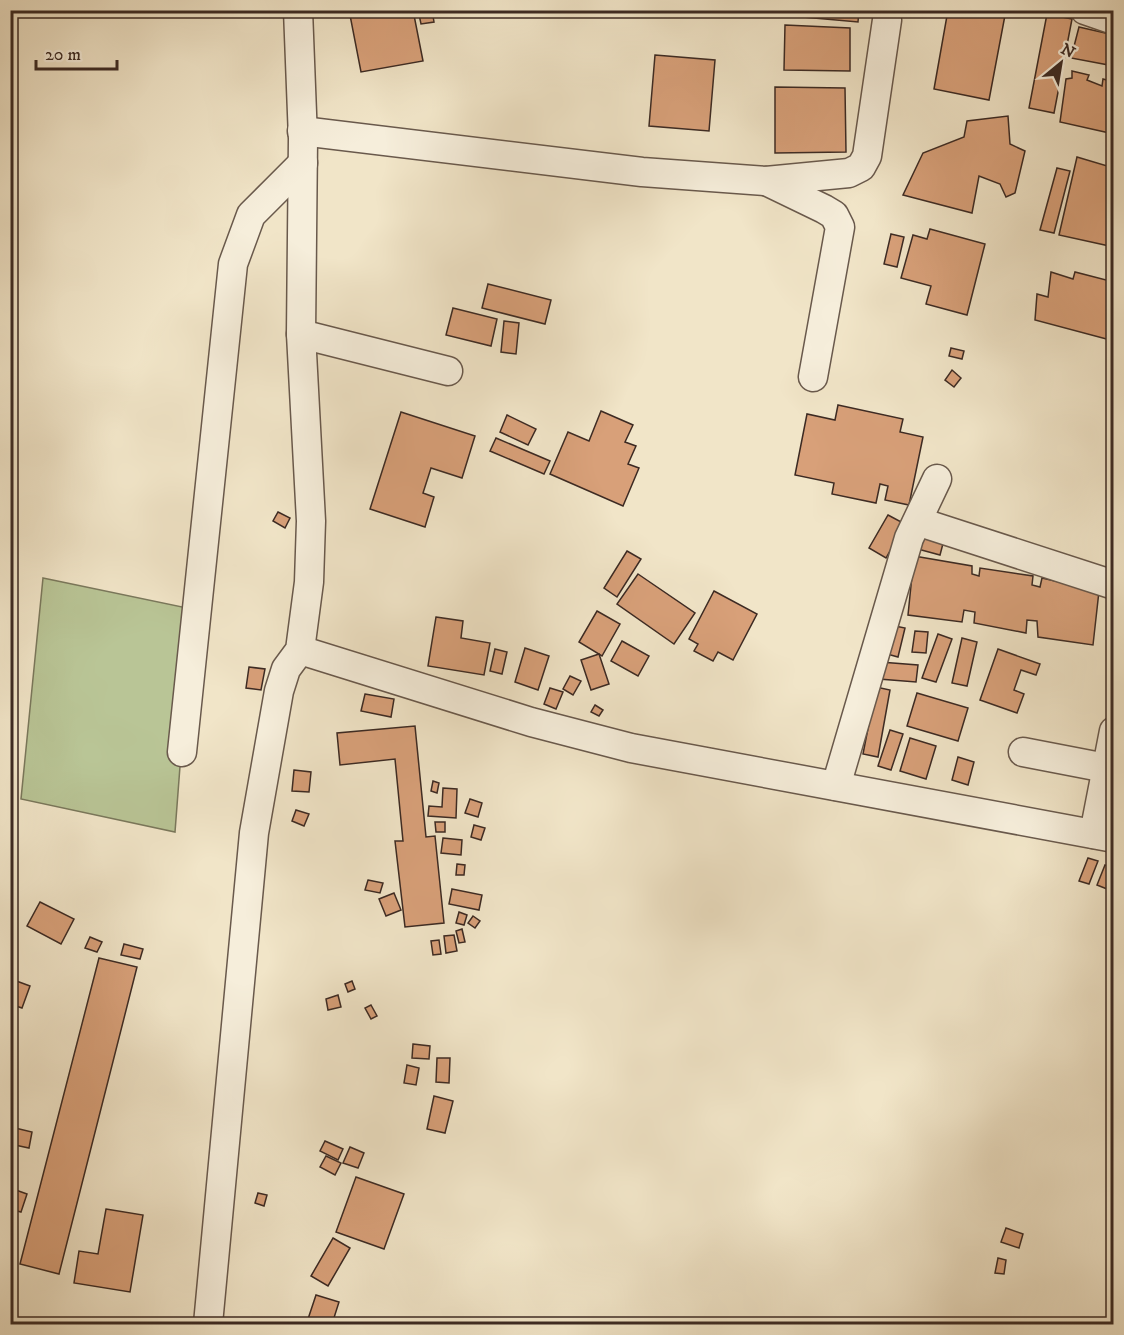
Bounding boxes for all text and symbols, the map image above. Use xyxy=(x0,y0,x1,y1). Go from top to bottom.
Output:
scale bar xyxy=(36,33,117,71)
north arrow xyxy=(1031,33,1091,93)
text: N xyxy=(1057,39,1079,63)
text: 20 m xyxy=(45,44,81,66)

